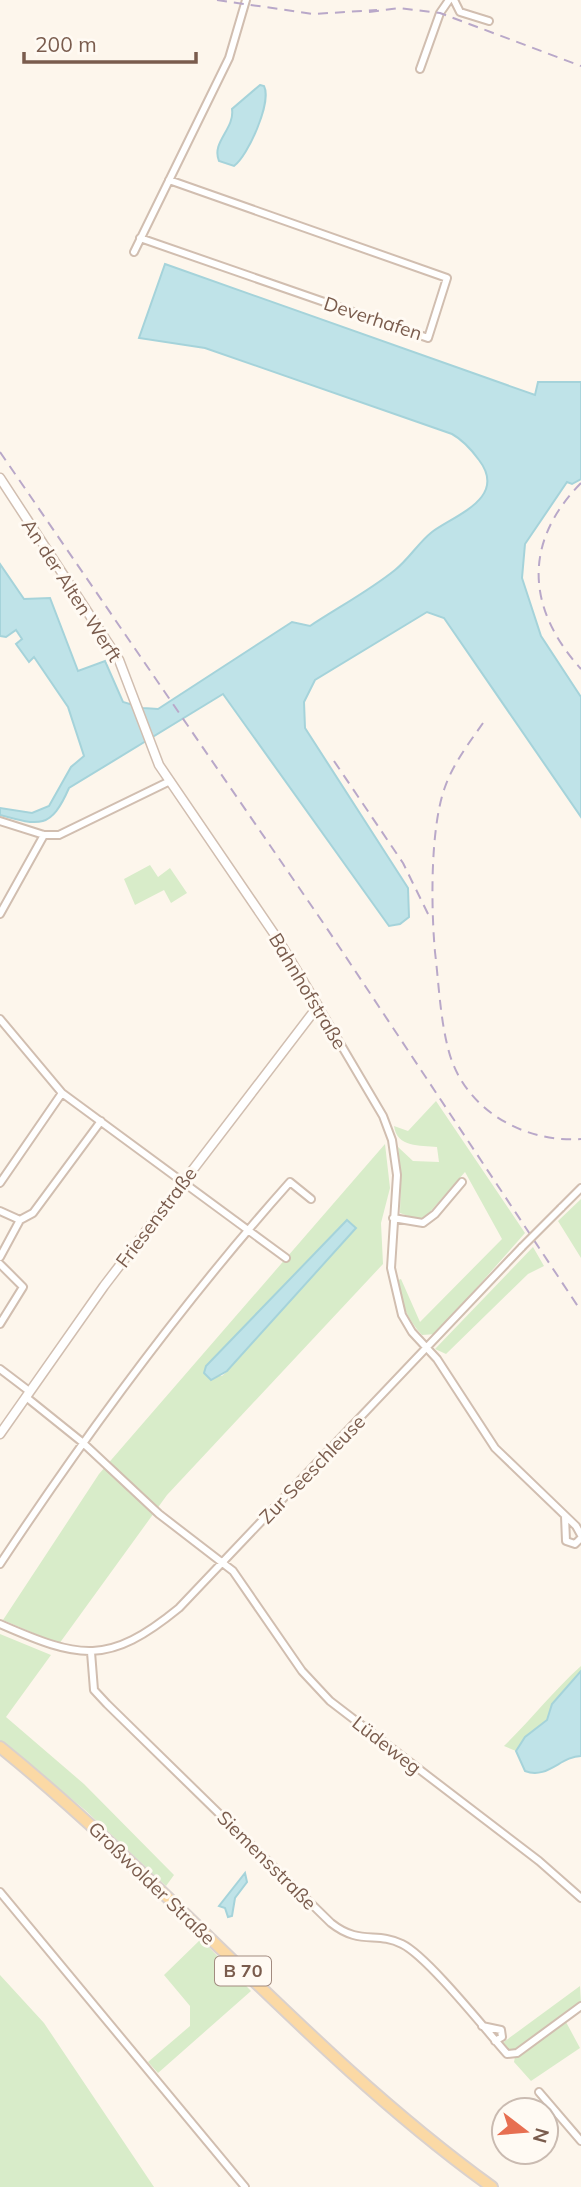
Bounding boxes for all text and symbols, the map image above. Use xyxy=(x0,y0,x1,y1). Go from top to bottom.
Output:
scale bar xyxy=(24,21,196,65)
text: 200 m xyxy=(35,31,97,57)
street label: Deverhafen xyxy=(321,291,425,345)
street label: An der Alten Werft xyxy=(17,514,127,666)
street label: Bahnhofstraße xyxy=(264,929,352,1053)
street label: Friesenstraße xyxy=(110,1162,202,1272)
street label: Zur Seeschleuse xyxy=(254,1410,370,1528)
street label: Lüdeweg xyxy=(348,1711,426,1779)
street label: Siemensstraße xyxy=(212,1805,322,1915)
street label: Großwolder Straße xyxy=(83,1816,221,1950)
road number: B 70 xyxy=(215,1956,271,1985)
north arrow xyxy=(490,2096,560,2166)
text: N xyxy=(528,2125,555,2146)

